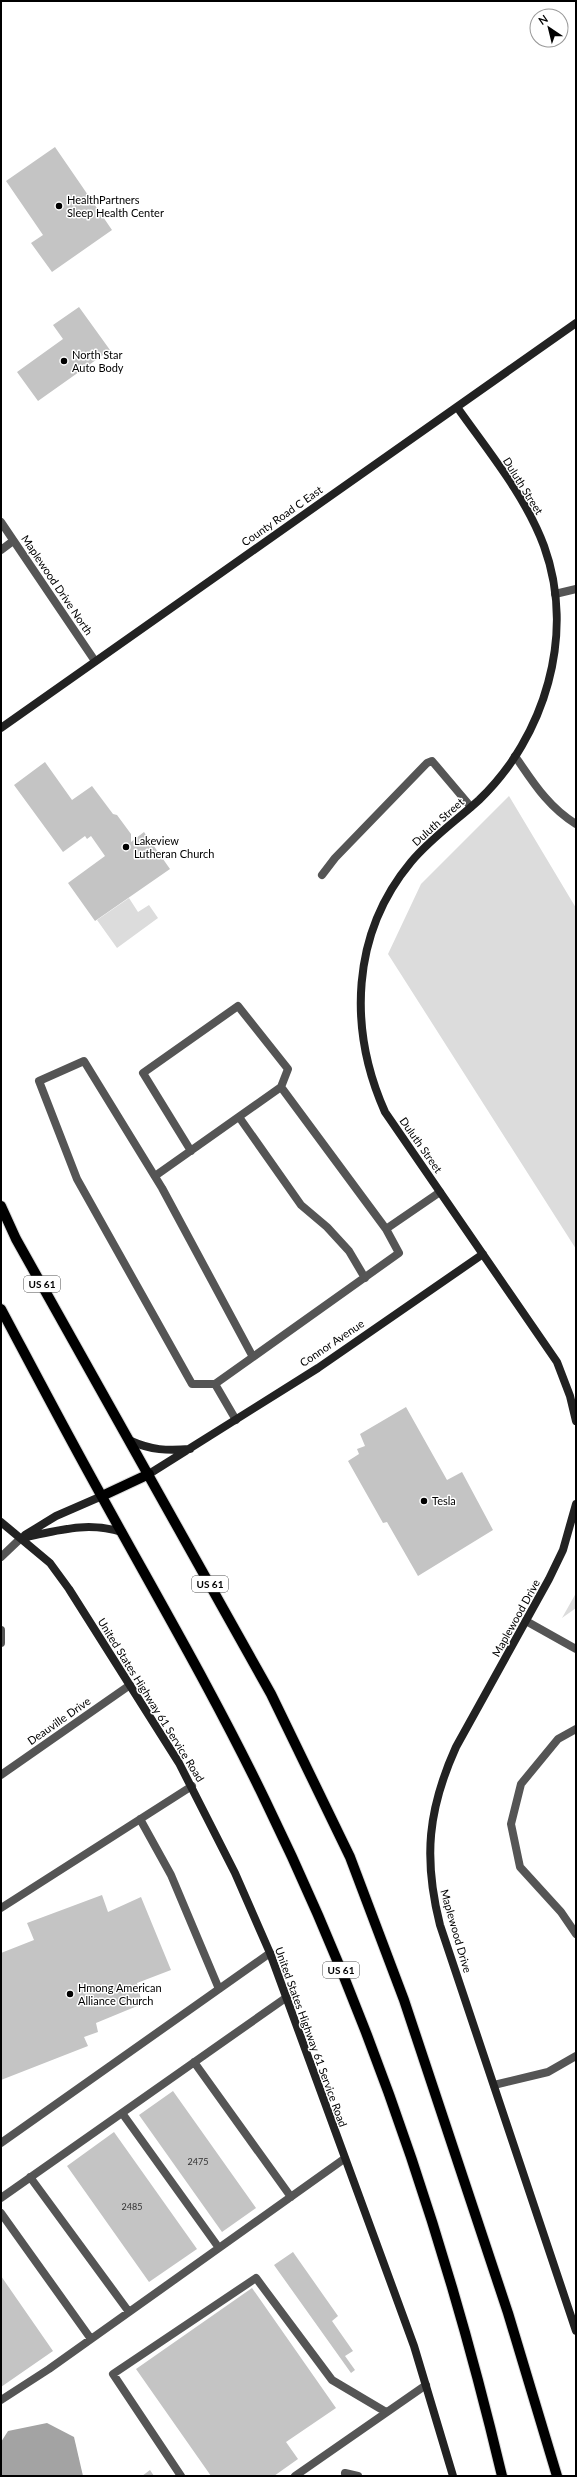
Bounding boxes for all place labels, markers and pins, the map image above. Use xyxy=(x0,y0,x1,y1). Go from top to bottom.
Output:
place label: HealthPartners Sleep Health Center xyxy=(67,193,164,219)
marker: HealthPartners Sleep Health Center xyxy=(54,201,64,211)
place label: North Star Auto Body xyxy=(72,348,124,374)
marker: North Star Auto Body xyxy=(59,356,69,366)
place label: Lakeview Lutheran Church xyxy=(134,834,214,860)
marker: Lakeview Lutheran Church xyxy=(121,842,131,852)
place label: Tesla xyxy=(432,1494,456,1507)
marker: Tesla xyxy=(419,1496,429,1506)
place label: Hmong American Alliance Church xyxy=(78,1981,162,2007)
marker: Hmong American Alliance Church xyxy=(65,1989,75,1999)

